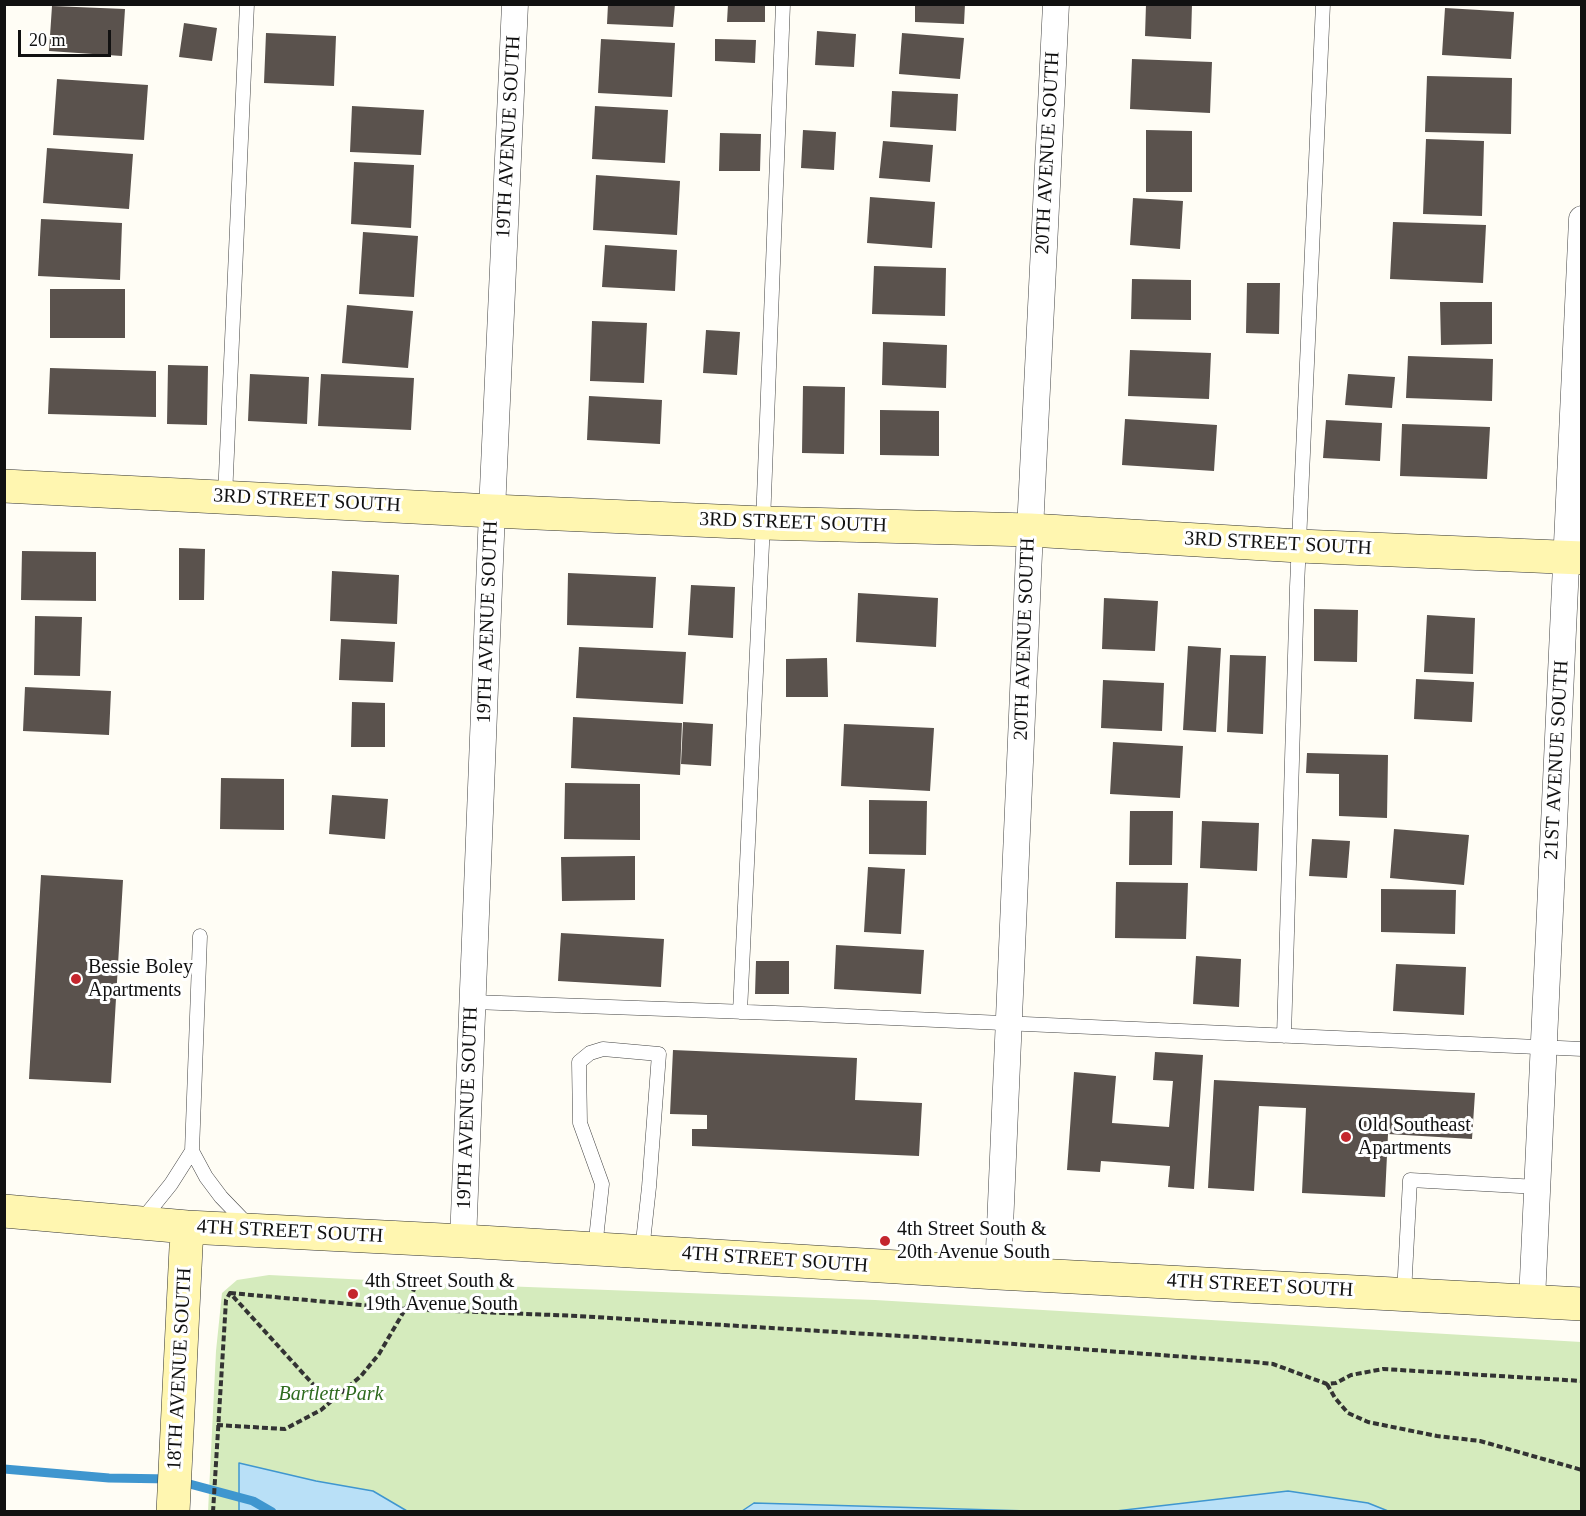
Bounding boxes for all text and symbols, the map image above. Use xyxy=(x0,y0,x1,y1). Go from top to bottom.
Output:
scale bar xyxy=(21,18,114,56)
text: 20 m xyxy=(29,30,66,50)
street label: 19TH AVENUE SOUTH xyxy=(492,35,526,239)
street label: 20TH AVENUE SOUTH xyxy=(1031,51,1065,255)
street label: 3RD STREET SOUTH xyxy=(213,484,401,518)
street label: 3RD STREET SOUTH xyxy=(699,508,887,538)
street label: 19TH AVENUE SOUTH xyxy=(472,520,504,724)
street label: 3RD STREET SOUTH xyxy=(1184,527,1372,561)
street label: 20TH AVENUE SOUTH xyxy=(1009,537,1041,741)
street label: 21ST AVENUE SOUTH xyxy=(1540,660,1574,860)
place label: Bessie Boley Apartments xyxy=(88,956,193,1003)
marker: Bessie Boley Apartments xyxy=(69,972,83,986)
street label: 19TH AVENUE SOUTH xyxy=(452,1006,484,1210)
place label: Old Southeast Apartments xyxy=(1358,1114,1471,1161)
marker: Old Southeast Apartments xyxy=(1339,1130,1353,1144)
street label: 4TH STREET SOUTH xyxy=(196,1215,384,1249)
place label: 4th Street South & 20th Avenue South xyxy=(897,1218,1050,1265)
marker: 4th Street South & 20th Avenue South xyxy=(878,1234,892,1248)
street label: 4TH STREET SOUTH xyxy=(681,1242,869,1278)
street label: 18TH AVENUE SOUTH xyxy=(163,1267,197,1471)
street label: 4TH STREET SOUTH xyxy=(1166,1269,1354,1303)
place label: 4th Street South & 19th Avenue South xyxy=(365,1270,518,1317)
marker: 4th Street South & 19th Avenue South xyxy=(346,1287,360,1301)
park label: Bartlett Park xyxy=(279,1383,383,1407)

